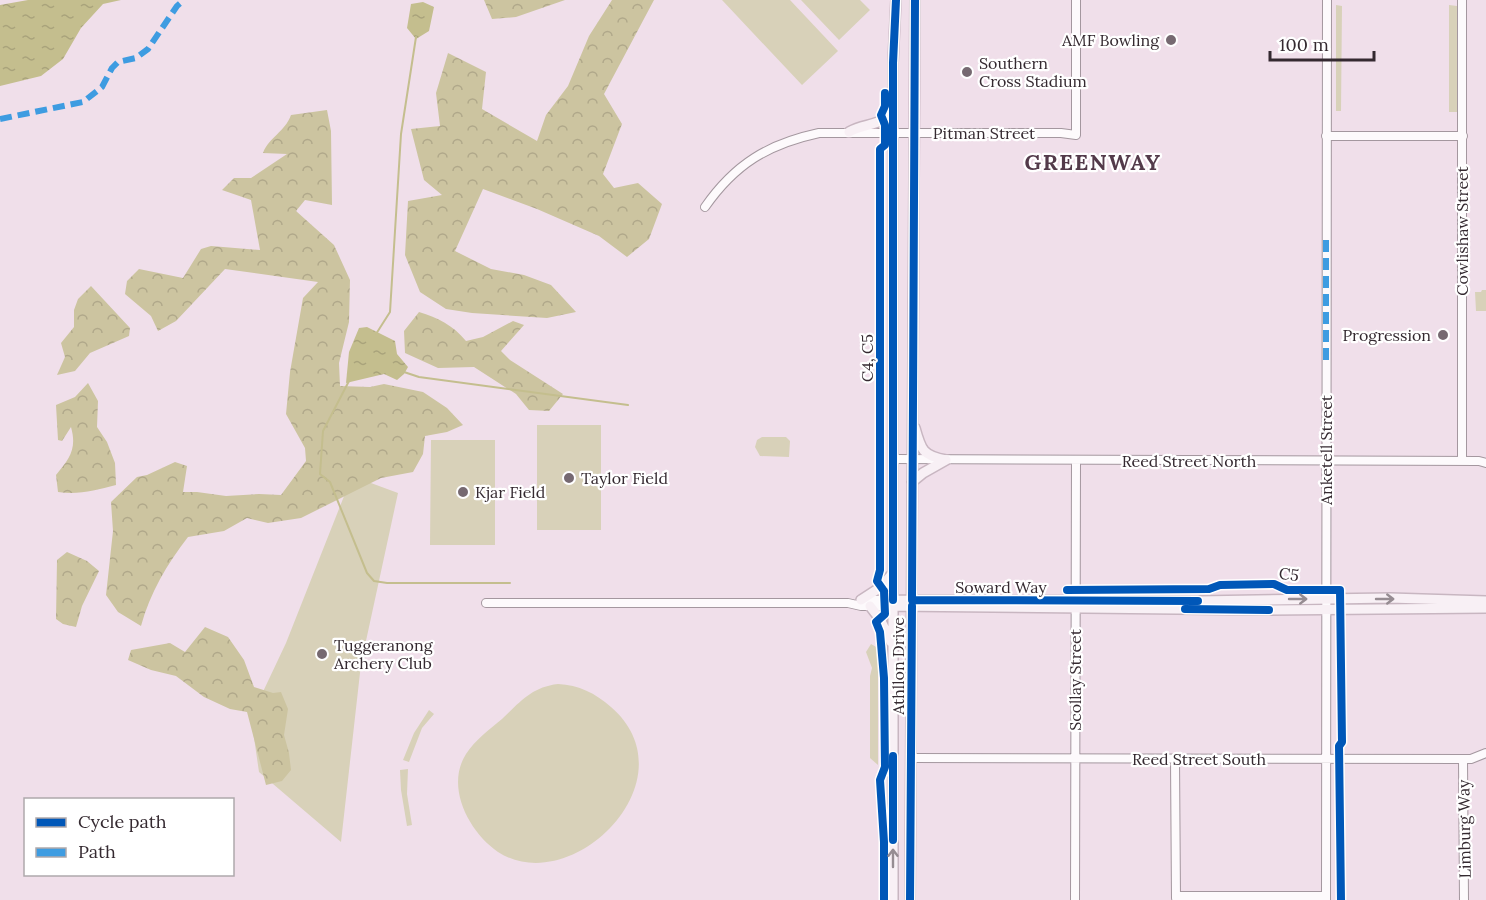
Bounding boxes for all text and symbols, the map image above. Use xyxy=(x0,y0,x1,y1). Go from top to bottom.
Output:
scale bar xyxy=(1270,24,1374,62)
place label: AMF Bowling xyxy=(1061,30,1160,50)
marker: AMF Bowling xyxy=(1164,33,1178,47)
text: 100 m xyxy=(1279,33,1329,56)
place label: Southern Cross Stadium xyxy=(979,53,1087,91)
marker: Southern Cross Stadium xyxy=(960,65,974,79)
street label: Pitman Street xyxy=(933,123,1036,143)
district label: GREENWAY xyxy=(1025,148,1161,176)
street label: Cowlishaw Street xyxy=(1452,165,1472,296)
place label: Progression xyxy=(1342,325,1431,345)
marker: Progression xyxy=(1436,328,1450,342)
street label: C4, C5 xyxy=(857,334,877,382)
street label: Anketell Street xyxy=(1316,394,1336,506)
street label: Reed Street North xyxy=(1122,451,1257,471)
place label: Taylor Field xyxy=(581,468,668,488)
marker: Taylor Field xyxy=(562,471,576,485)
place label: Kjar Field xyxy=(475,482,546,502)
marker: Kjar Field xyxy=(456,485,470,499)
street label: C5 xyxy=(1278,563,1300,585)
street label: Soward Way xyxy=(955,577,1047,597)
one-way arrow xyxy=(1287,593,1307,605)
one-way arrow xyxy=(1374,593,1394,605)
street label: Athllon Drive xyxy=(888,617,908,716)
street label: Scollay Street xyxy=(1065,628,1085,731)
place label: Tuggeranong Archery Club xyxy=(333,635,434,673)
marker: Tuggeranong Archery Club xyxy=(315,647,329,661)
street label: Reed Street South xyxy=(1132,749,1267,769)
street label: Limburg Way xyxy=(1453,779,1475,878)
legend xyxy=(24,798,234,876)
text: Cycle path xyxy=(78,810,167,833)
text: Path xyxy=(78,840,116,863)
one-way arrow xyxy=(887,848,899,868)

